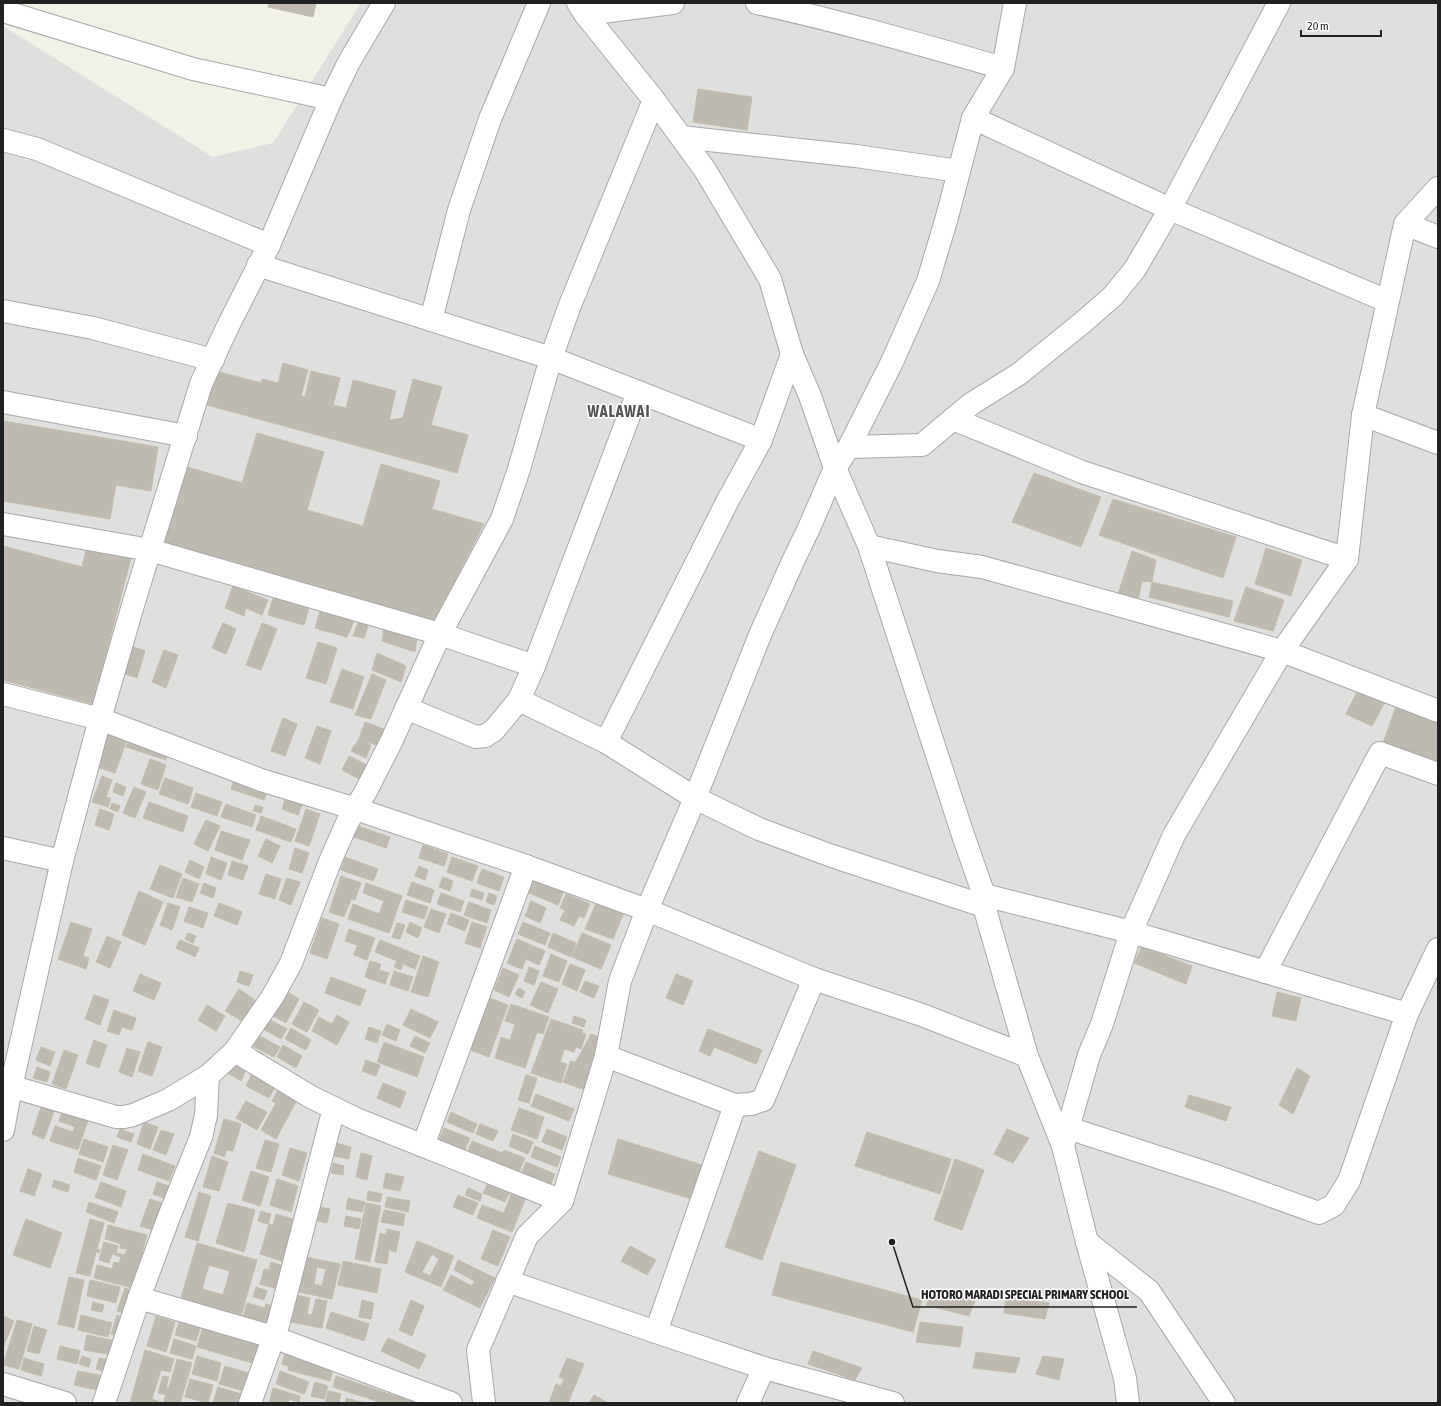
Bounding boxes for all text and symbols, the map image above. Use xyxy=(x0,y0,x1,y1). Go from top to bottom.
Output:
scale bar xyxy=(1301,12,1381,38)
text: 20 m xyxy=(1307,19,1329,33)
district label: WALAWAI xyxy=(586,402,651,420)
callout: HOTORO MARADI SPECIAL PRIMARY SCHOOL xyxy=(913,1282,1137,1307)
text: HOTORO MARADI SPECIAL PRIMARY SCHOOL xyxy=(921,1287,1129,1302)

